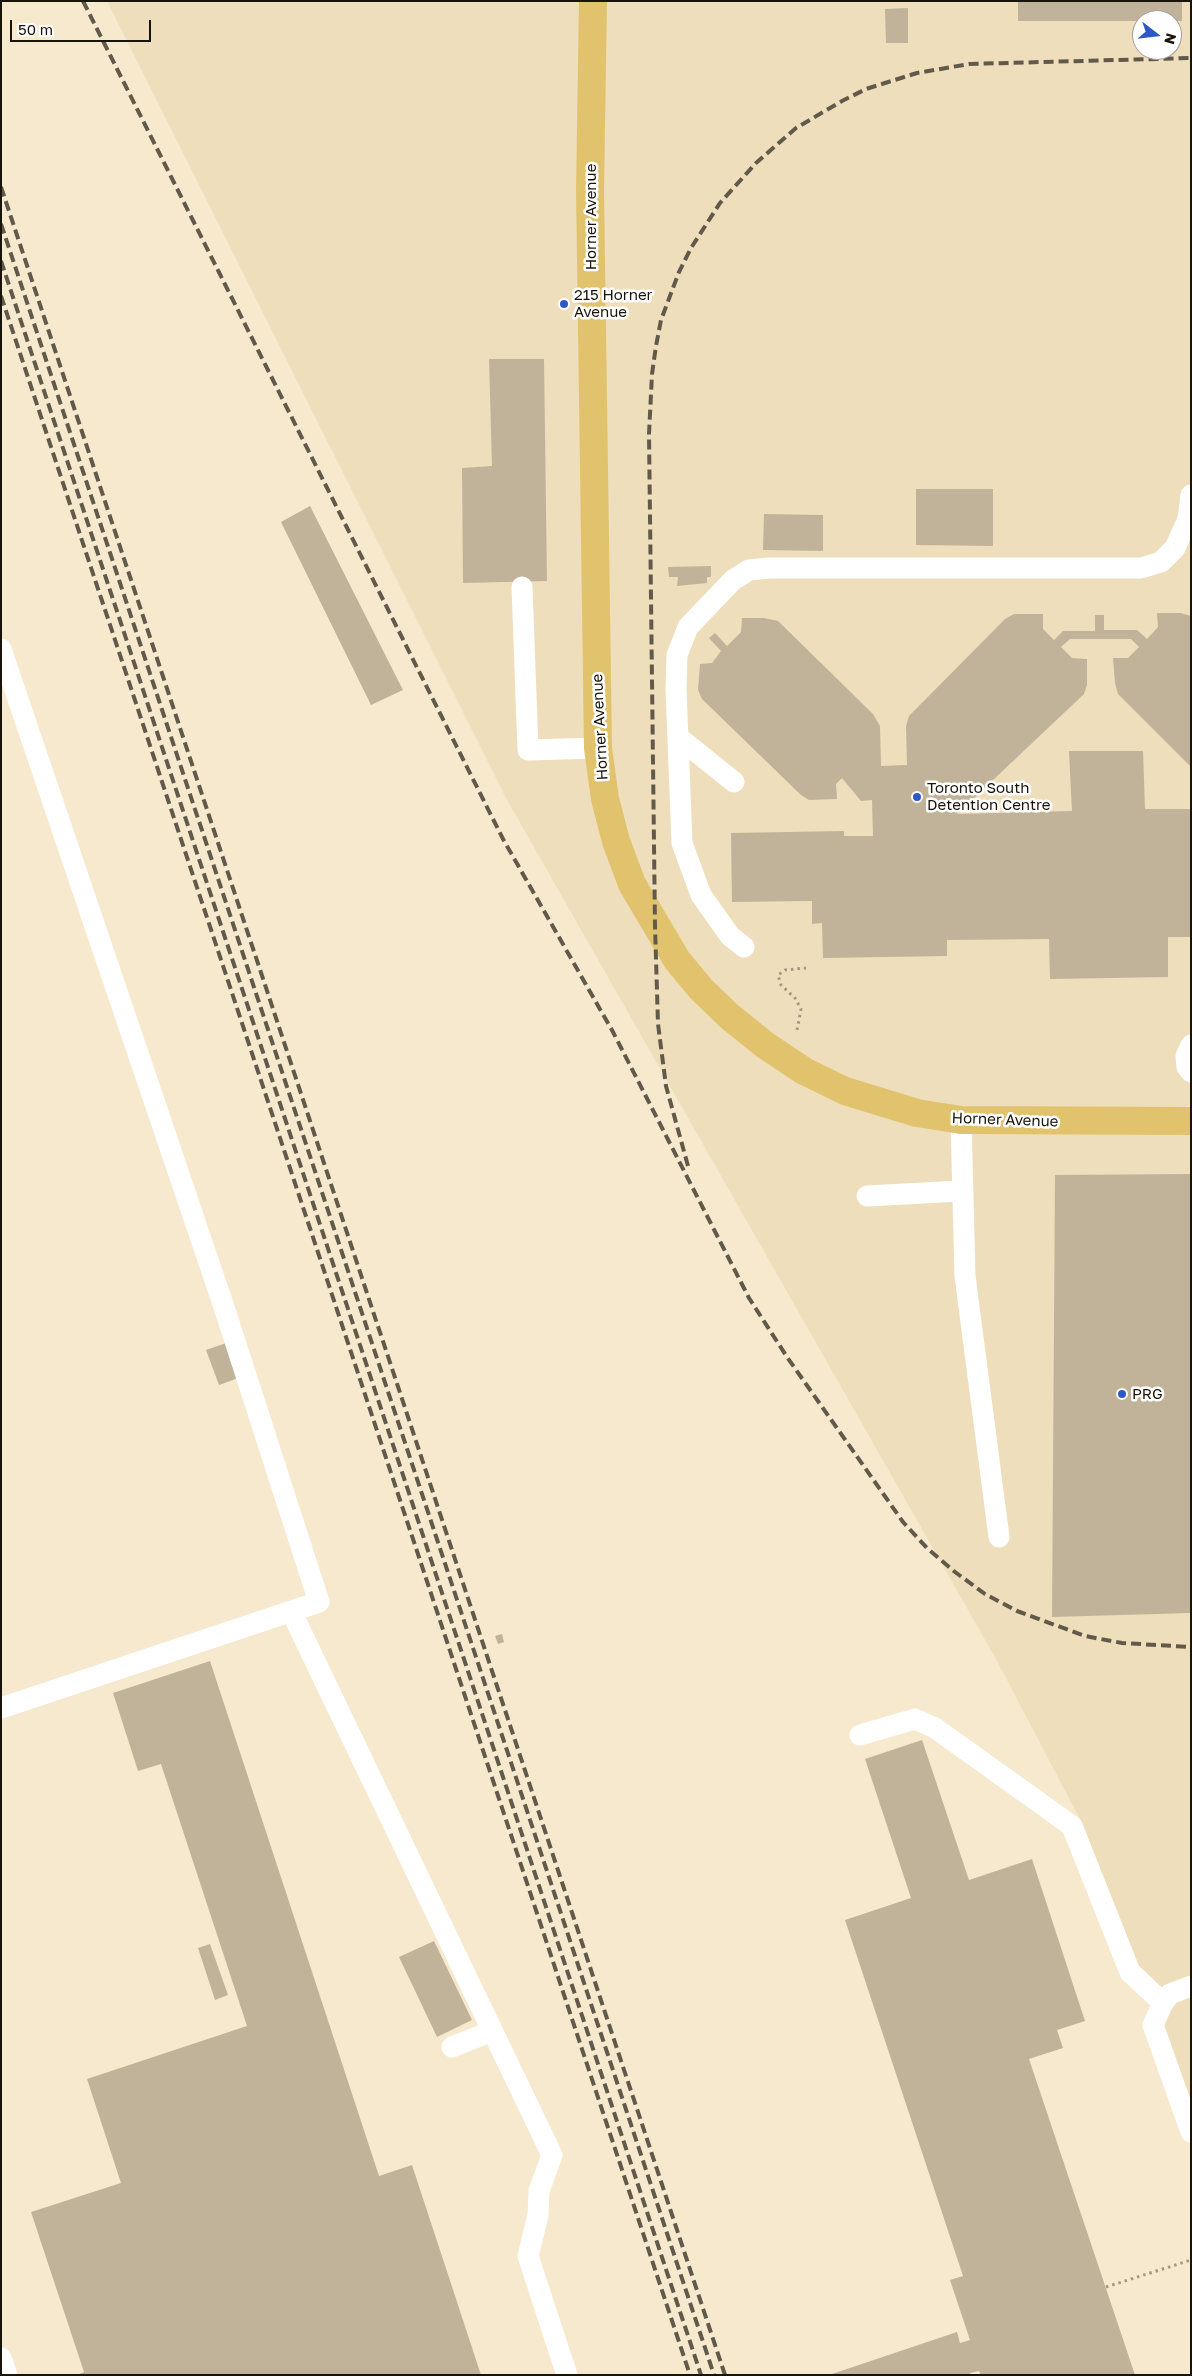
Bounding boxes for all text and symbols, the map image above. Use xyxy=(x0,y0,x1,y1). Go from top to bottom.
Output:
scale bar xyxy=(12,10,154,42)
north arrow xyxy=(1132,10,1182,60)
text: 50 m xyxy=(18,20,53,38)
text: N xyxy=(1161,32,1181,46)
street label: Horner Avenue xyxy=(582,164,600,270)
place label: 215 Horner Avenue xyxy=(574,286,652,321)
marker: 215 Horner Avenue xyxy=(558,298,570,310)
street label: Horner Avenue xyxy=(588,673,612,781)
place label: Toronto South Detention Centre xyxy=(927,779,1050,814)
marker: Toronto South Detention Centre xyxy=(911,791,923,803)
street label: Horner Avenue xyxy=(951,1109,1059,1131)
place label: PRG xyxy=(1132,1385,1163,1403)
marker: PRG xyxy=(1116,1388,1128,1400)

